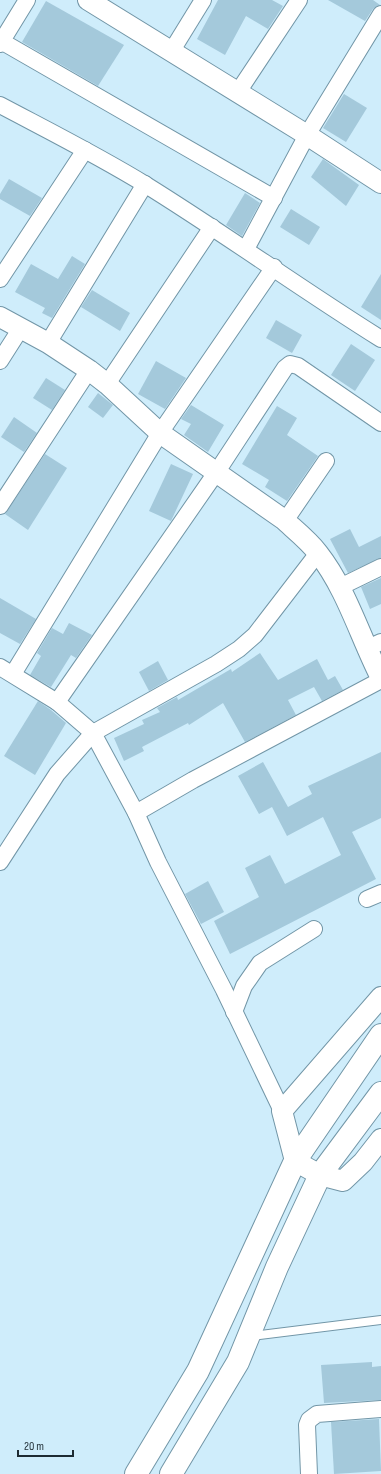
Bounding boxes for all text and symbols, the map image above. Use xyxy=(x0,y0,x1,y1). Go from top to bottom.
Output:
scale bar xyxy=(18,1432,73,1458)
text: 20 m xyxy=(24,1439,44,1454)

